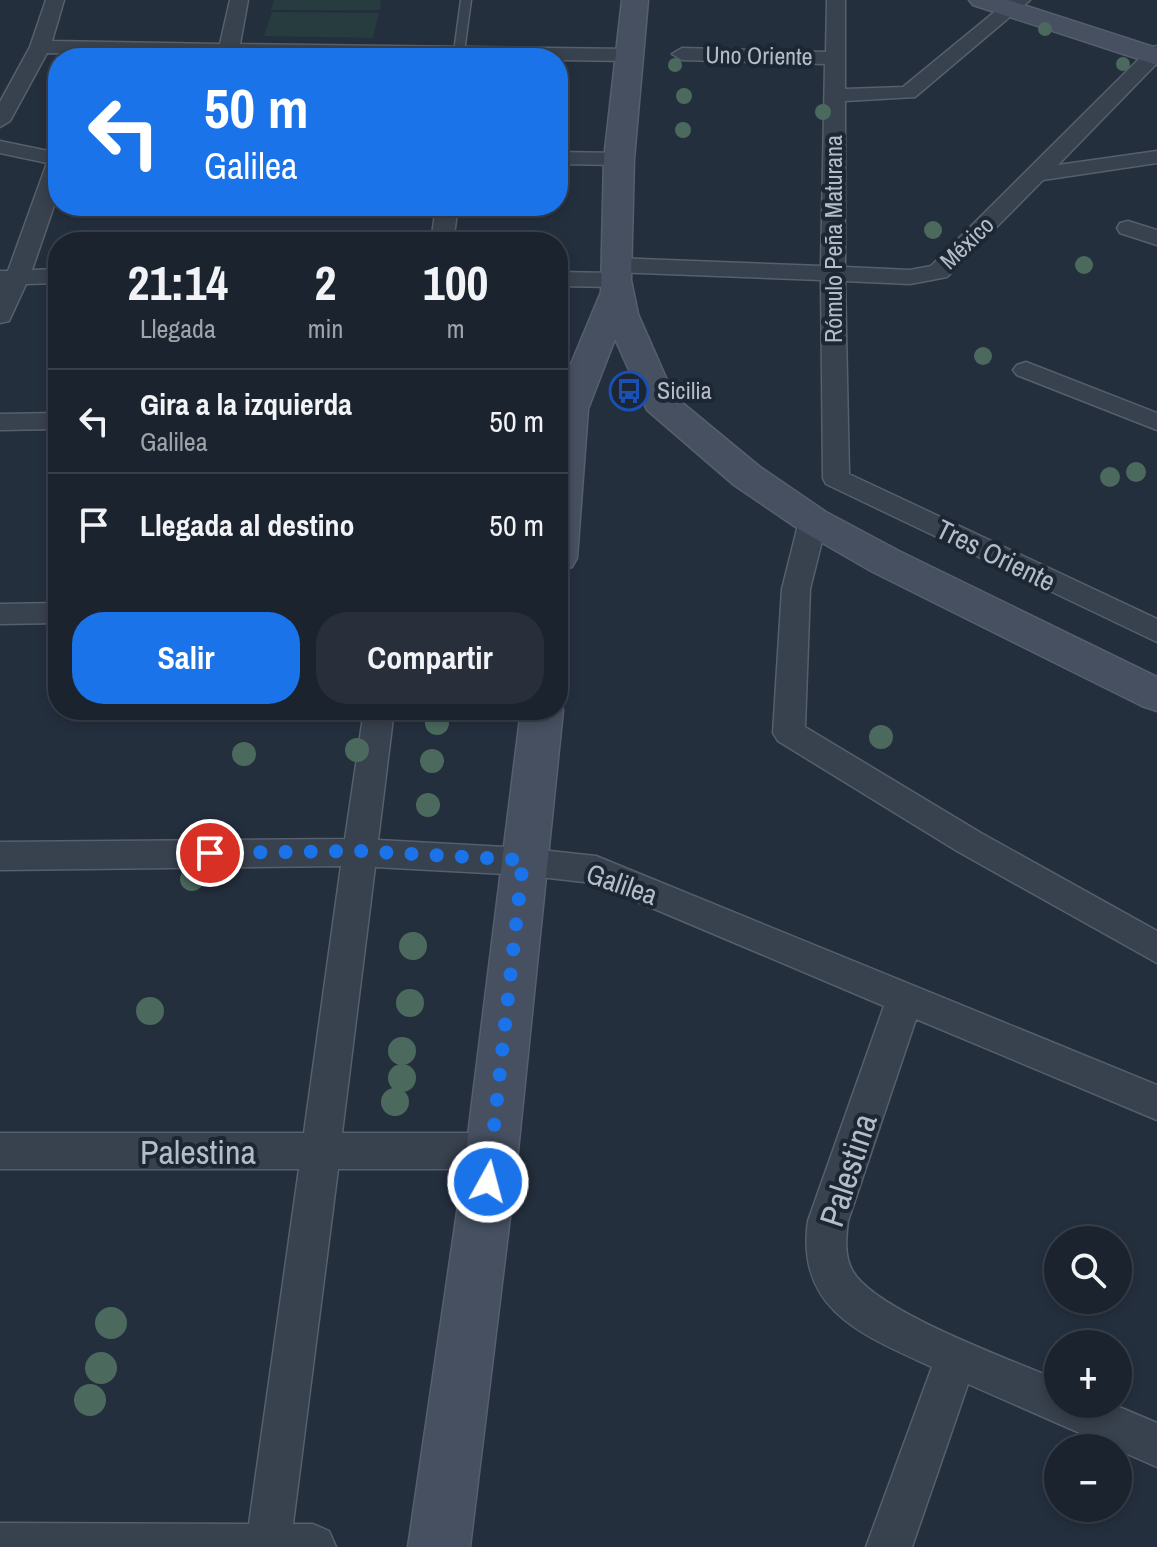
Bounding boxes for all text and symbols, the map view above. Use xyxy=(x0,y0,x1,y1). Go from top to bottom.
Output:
street label: Uno Oriente xyxy=(705,38,813,72)
text: 50 m xyxy=(204,70,309,145)
icon: left xyxy=(72,80,176,184)
street label: Rómulo Peña Maturana xyxy=(817,135,849,343)
text: Galilea xyxy=(204,142,298,190)
street label: México xyxy=(932,209,1000,276)
text: 21:14 xyxy=(128,250,228,315)
text: 2 xyxy=(315,250,336,315)
text: 100 xyxy=(423,250,488,315)
text: Llegada xyxy=(140,311,216,346)
text: min xyxy=(308,311,343,346)
text: m xyxy=(447,311,465,346)
bus stop icon: Sicilia xyxy=(608,370,650,412)
place label: Sicilia xyxy=(657,374,712,406)
text: Gira a la izquierda xyxy=(140,384,352,424)
icon: left xyxy=(72,399,116,443)
text: 50 m xyxy=(489,401,544,441)
text: Galilea xyxy=(140,424,208,459)
icon: arrive xyxy=(72,503,116,547)
text: Llegada al destino xyxy=(140,505,355,545)
text: 50 m xyxy=(489,505,544,545)
street label: Tres Oriente xyxy=(930,510,1062,600)
button: Salir xyxy=(72,612,300,704)
button: Compartir xyxy=(316,612,544,704)
pin xyxy=(176,819,244,887)
icon: arrive xyxy=(188,831,232,875)
street label: Galilea xyxy=(581,854,663,914)
street label: Palestina xyxy=(808,1107,888,1232)
street label: Palestina xyxy=(140,1129,257,1175)
position arrow xyxy=(446,1140,530,1224)
map controls xyxy=(1044,1226,1132,1522)
button: search xyxy=(1044,1226,1132,1314)
button: + xyxy=(1044,1330,1132,1418)
button: − xyxy=(1044,1434,1132,1522)

